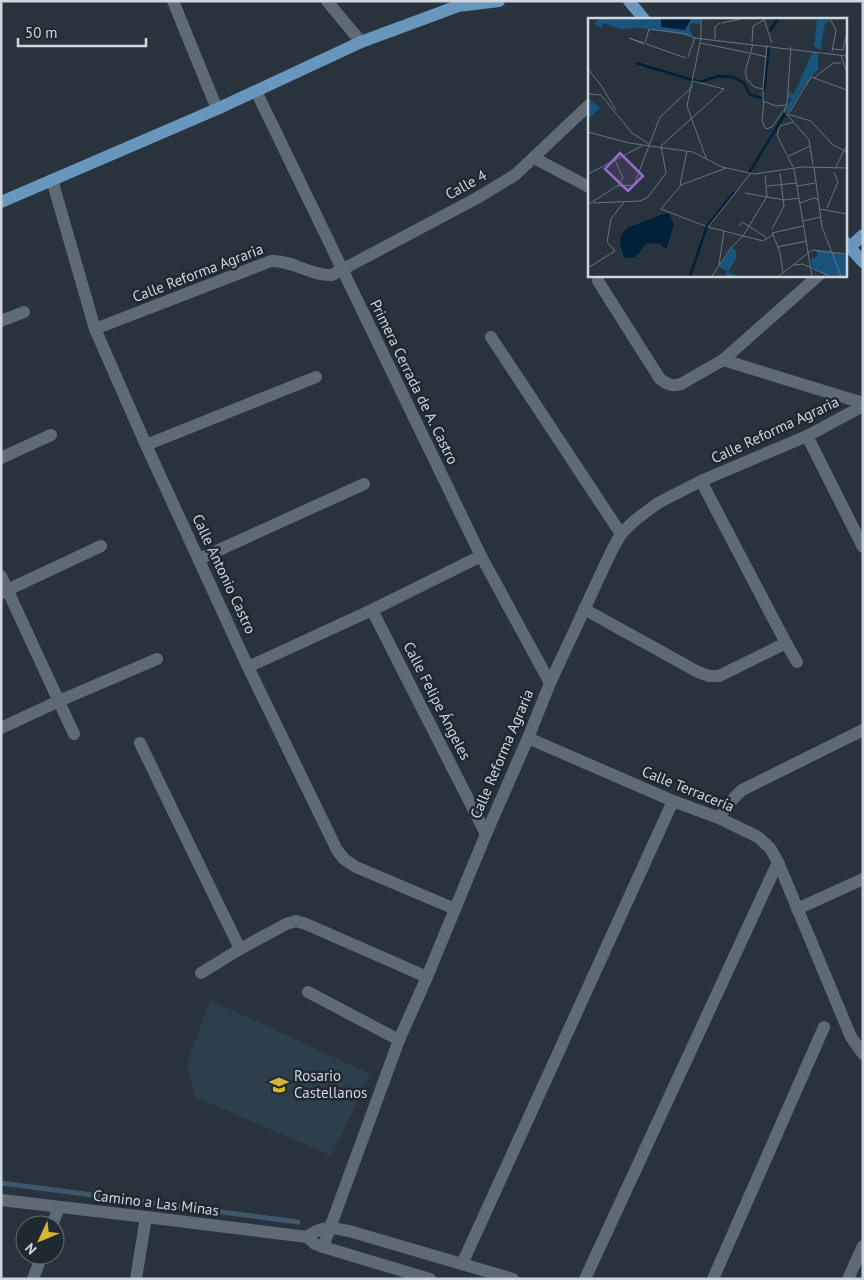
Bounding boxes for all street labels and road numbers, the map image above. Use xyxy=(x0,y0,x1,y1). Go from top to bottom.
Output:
street label: Calle 4 xyxy=(442,166,490,204)
street label: Calle Reforma Agraria xyxy=(130,239,266,306)
street label: Primera Cerrada de A. Castro xyxy=(366,296,463,467)
street label: Calle Reforma Agraria xyxy=(708,392,842,467)
street label: Calle Antonio Castro xyxy=(188,511,261,637)
street label: Calle Felipe Ángeles xyxy=(399,638,475,763)
street label: Calle Reforma Agraria xyxy=(466,686,537,821)
street label: Calle Terracería xyxy=(639,761,737,816)
street label: Camino a Las Minas xyxy=(92,1185,220,1220)

